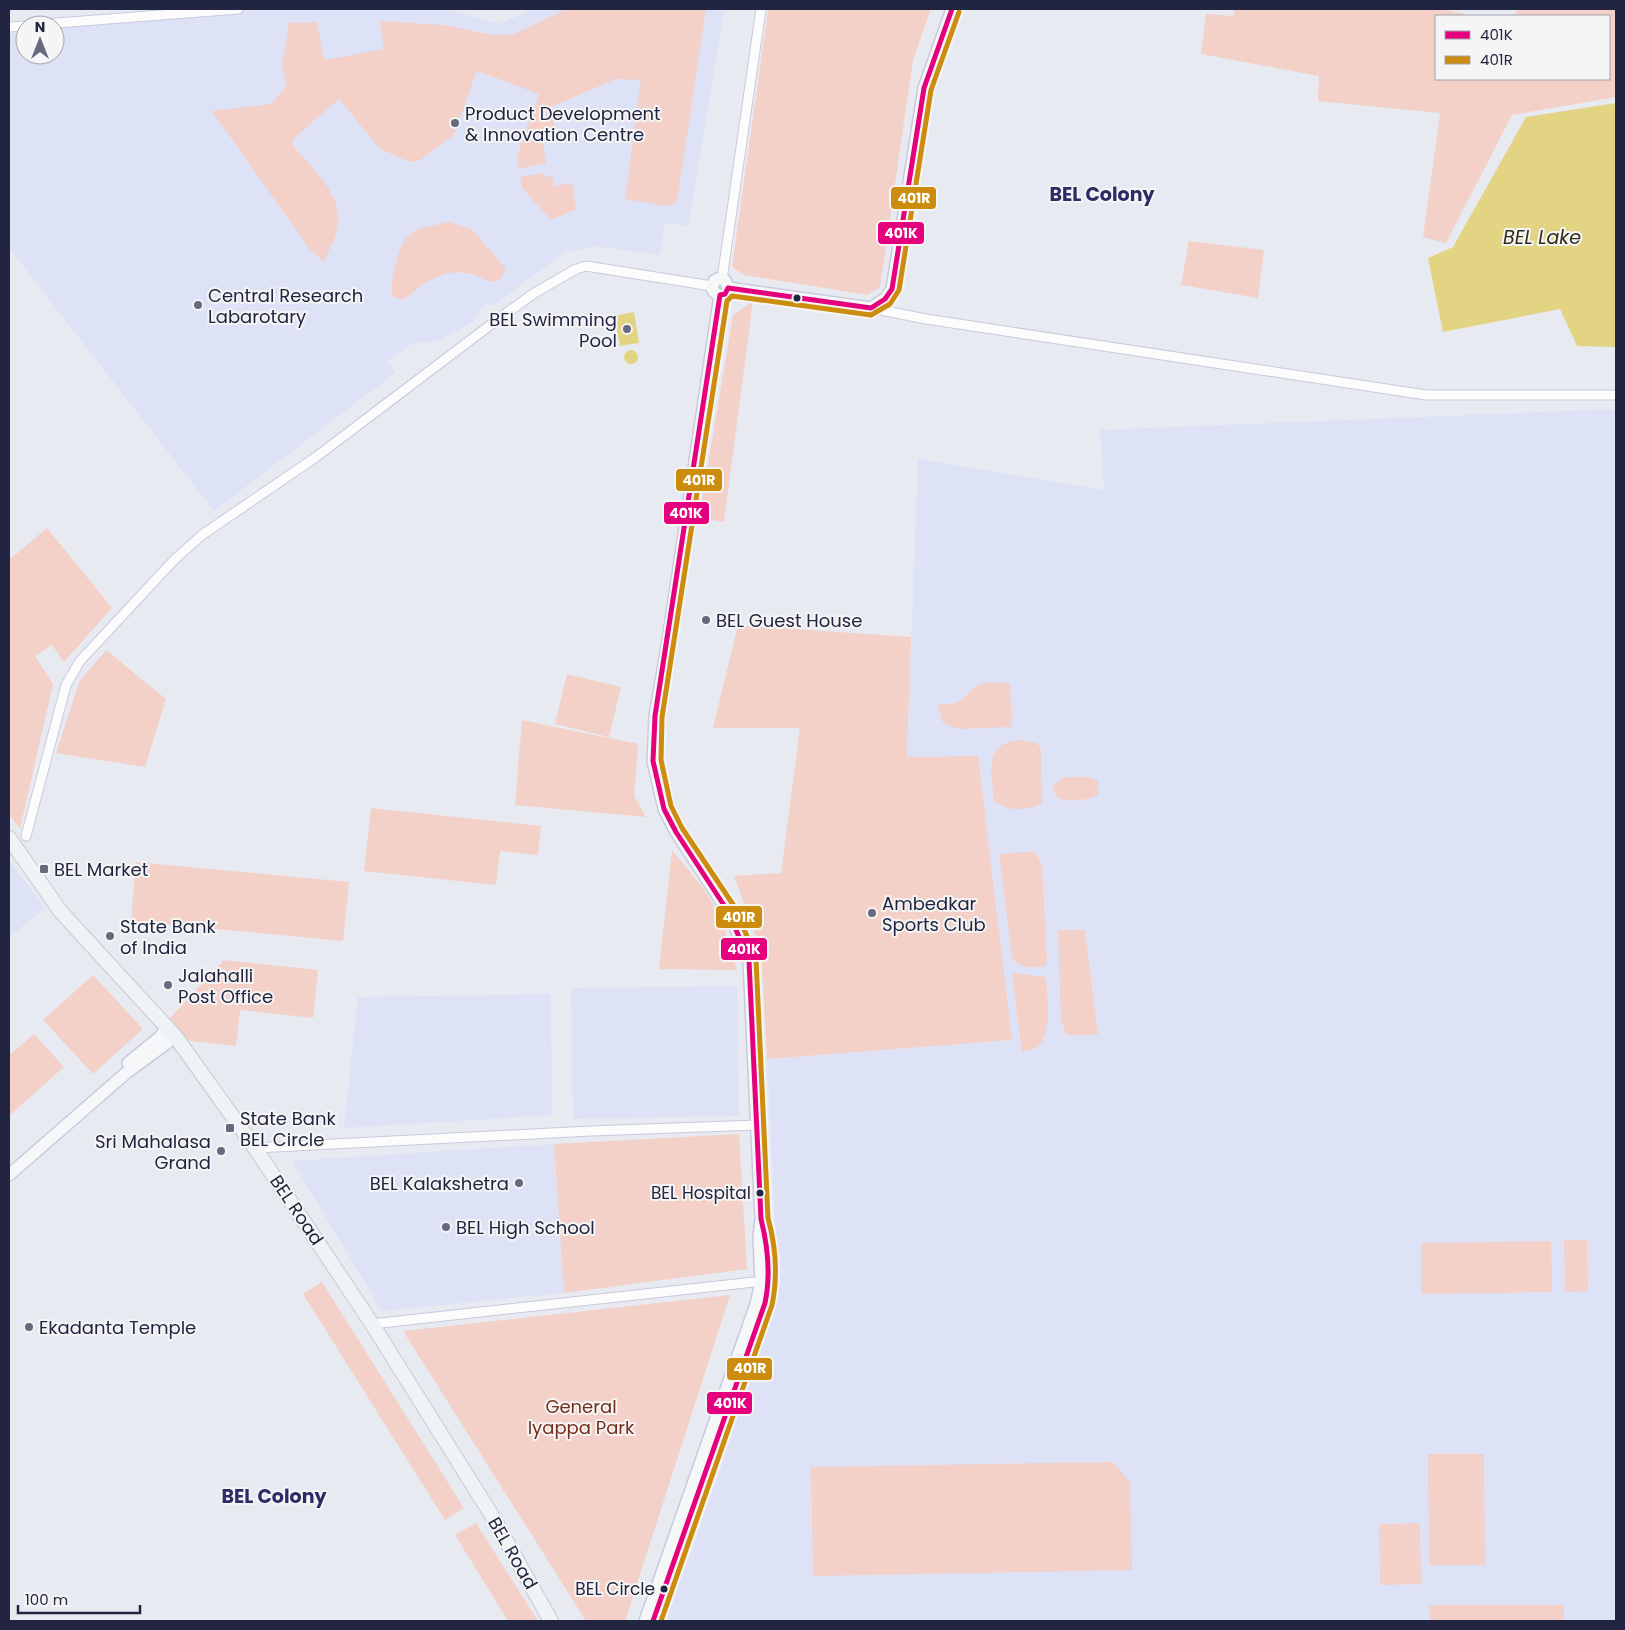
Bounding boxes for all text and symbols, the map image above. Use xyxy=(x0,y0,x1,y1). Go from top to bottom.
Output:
north arrow xyxy=(15,15,65,65)
legend xyxy=(1435,15,1610,80)
text: N xyxy=(35,17,45,37)
text: 401K xyxy=(1480,24,1513,45)
text: 401R xyxy=(1480,49,1513,70)
place label: Product Development & Innovation Centre xyxy=(465,101,661,147)
marker: Product Development & Innovation Centre xyxy=(449,117,461,129)
district label: BEL Colony xyxy=(1050,181,1155,208)
line badge: 401R xyxy=(890,186,937,210)
text: 401R xyxy=(898,188,931,208)
line badge: 401K xyxy=(877,221,925,245)
text: 401K xyxy=(884,223,918,243)
water label: BEL Lake xyxy=(1503,224,1581,251)
place label: Central Research Labarotary xyxy=(208,283,363,329)
unlabelled marker xyxy=(792,293,802,303)
marker: Central Research Labarotary xyxy=(192,299,204,311)
place label: BEL Swimming Pool xyxy=(489,307,617,353)
marker: BEL Swimming Pool xyxy=(621,323,633,335)
line badge: 401R xyxy=(675,468,723,492)
text: 401R xyxy=(683,470,716,490)
line badge: 401K xyxy=(663,501,710,525)
text: 401K xyxy=(669,503,703,523)
place label: BEL Guest House xyxy=(716,608,862,633)
marker: BEL Guest House xyxy=(700,614,712,626)
place label: BEL Market xyxy=(54,857,148,882)
marker: BEL Market xyxy=(38,863,50,875)
place label: Ambedkar Sports Club xyxy=(882,891,986,937)
line badge: 401R xyxy=(715,905,763,929)
text: 401R xyxy=(723,907,756,927)
marker: Ambedkar Sports Club xyxy=(866,907,878,919)
place label: State Bank of India xyxy=(120,914,217,960)
marker: State Bank of India xyxy=(104,930,116,942)
line badge: 401K xyxy=(720,937,768,961)
text: 401K xyxy=(727,939,761,959)
place label: Jalahalli Post Office xyxy=(178,963,273,1009)
marker: Jalahalli Post Office xyxy=(162,979,174,991)
place label: State Bank BEL Circle xyxy=(240,1106,337,1152)
marker: State Bank BEL Circle xyxy=(224,1122,236,1134)
place label: Sri Mahalasa Grand xyxy=(95,1129,211,1175)
marker: Sri Mahalasa Grand xyxy=(215,1145,227,1157)
street label: BEL Road xyxy=(264,1170,330,1250)
place label: BEL Kalakshetra xyxy=(370,1171,509,1196)
marker: BEL Kalakshetra xyxy=(513,1177,525,1189)
place label: BEL Hospital xyxy=(651,1181,751,1205)
marker: BEL Hospital xyxy=(755,1188,765,1198)
place label: BEL High School xyxy=(456,1215,595,1240)
marker: BEL High School xyxy=(440,1221,452,1233)
place label: Ekadanta Temple xyxy=(39,1315,196,1340)
marker: Ekadanta Temple xyxy=(23,1321,35,1333)
line badge: 401R xyxy=(726,1357,773,1381)
text: 401R xyxy=(734,1358,767,1378)
line badge: 401K xyxy=(706,1391,753,1415)
text: 401K xyxy=(713,1393,747,1413)
park label: General Iyappa Park xyxy=(528,1394,635,1440)
district label: BEL Colony xyxy=(222,1483,327,1510)
street label: BEL Road xyxy=(482,1512,544,1594)
place label: BEL Circle xyxy=(575,1577,655,1601)
scale bar xyxy=(18,1582,140,1614)
marker: BEL Circle xyxy=(659,1584,669,1594)
text: 100 m xyxy=(25,1589,68,1610)

